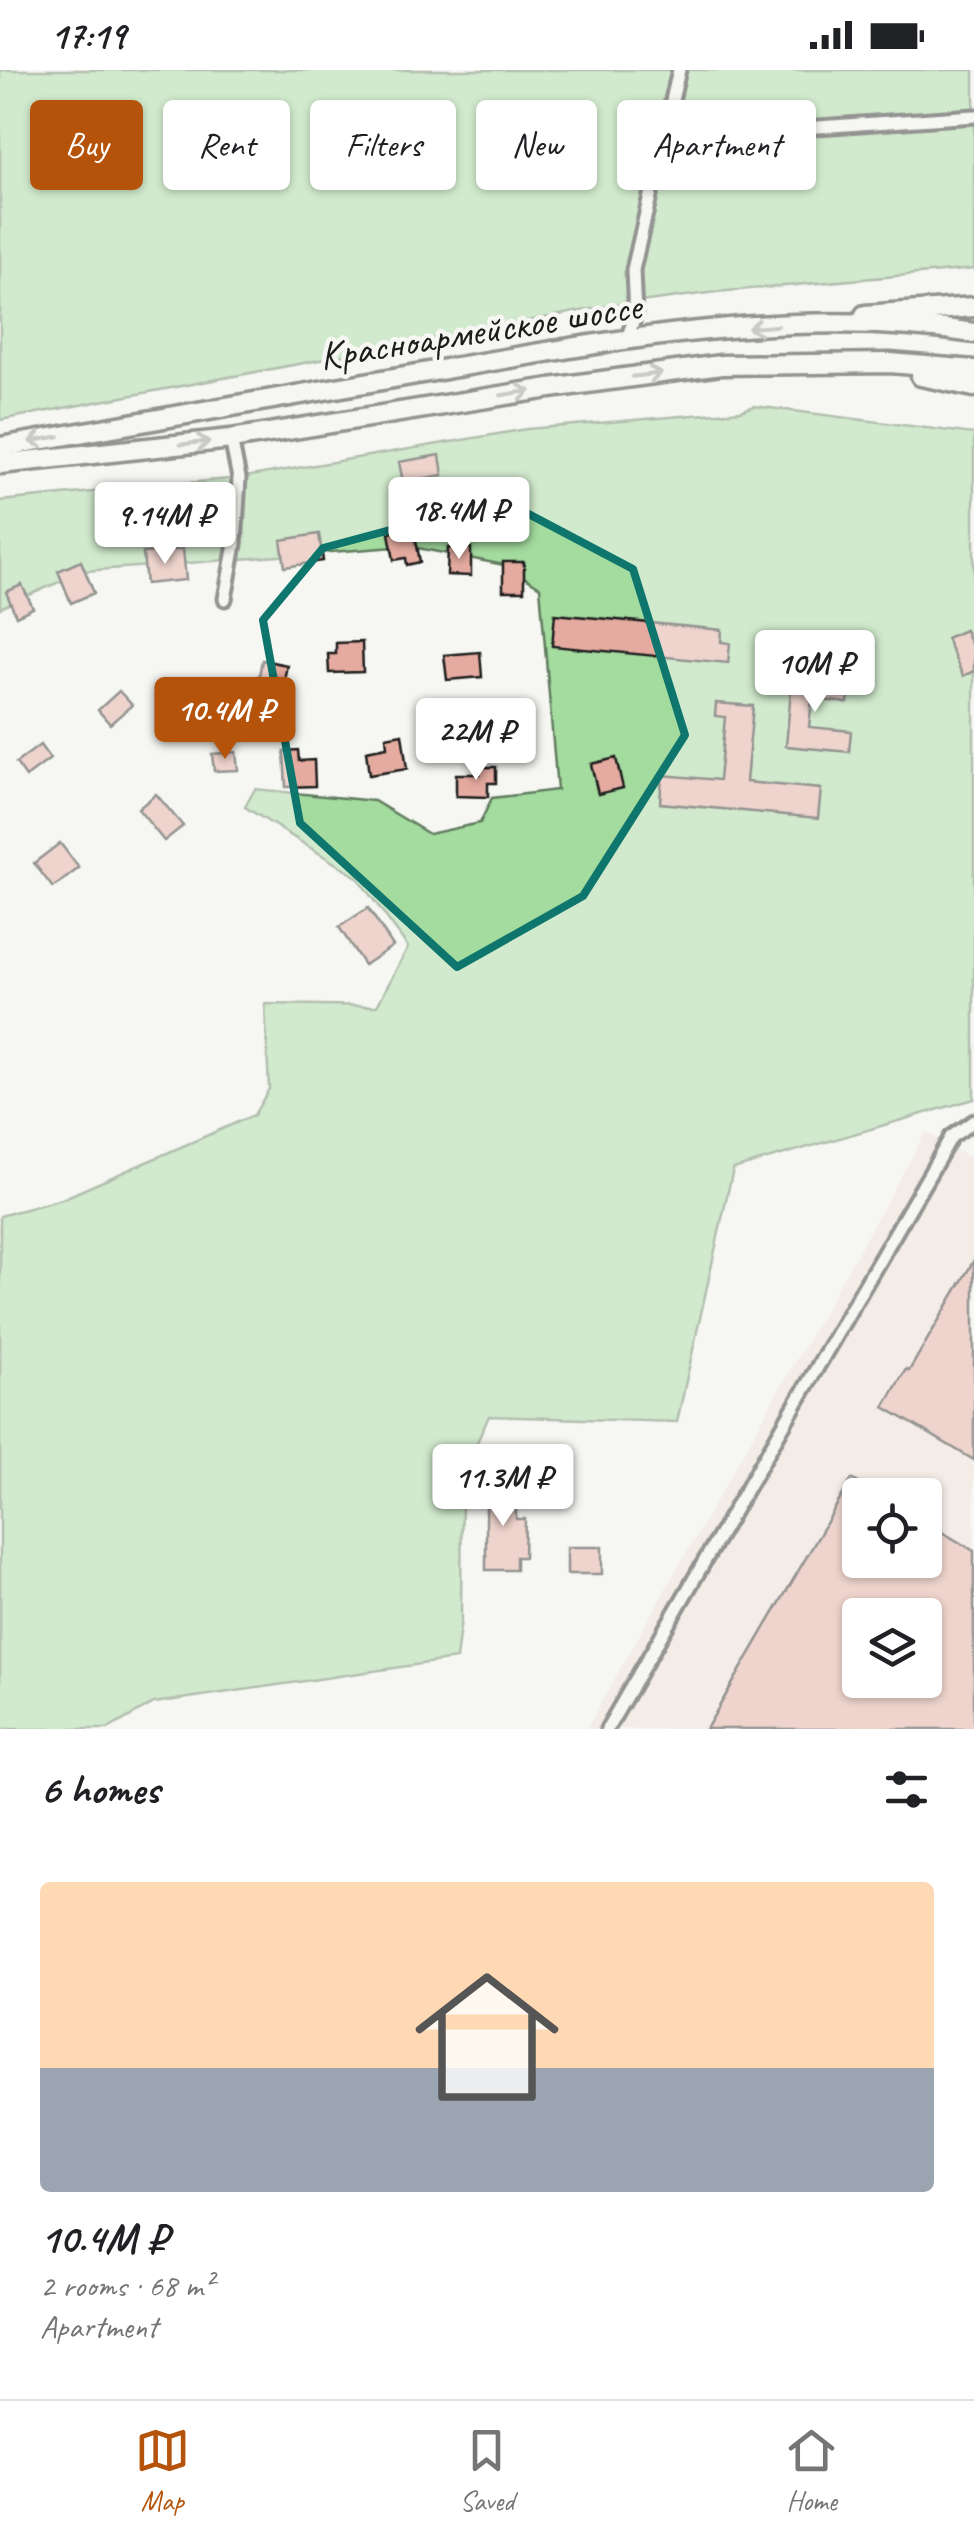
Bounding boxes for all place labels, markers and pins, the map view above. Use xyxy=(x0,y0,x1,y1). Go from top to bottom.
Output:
pin: 18.4M ₽ xyxy=(367,477,551,562)
pin: 9.14M ₽ xyxy=(73,482,257,567)
pin: 10M ₽ xyxy=(745,630,885,715)
pin: 10.4M ₽ xyxy=(133,677,317,762)
pin: 22M ₽ xyxy=(406,698,546,783)
pin: 11.3M ₽ xyxy=(411,1444,595,1529)

